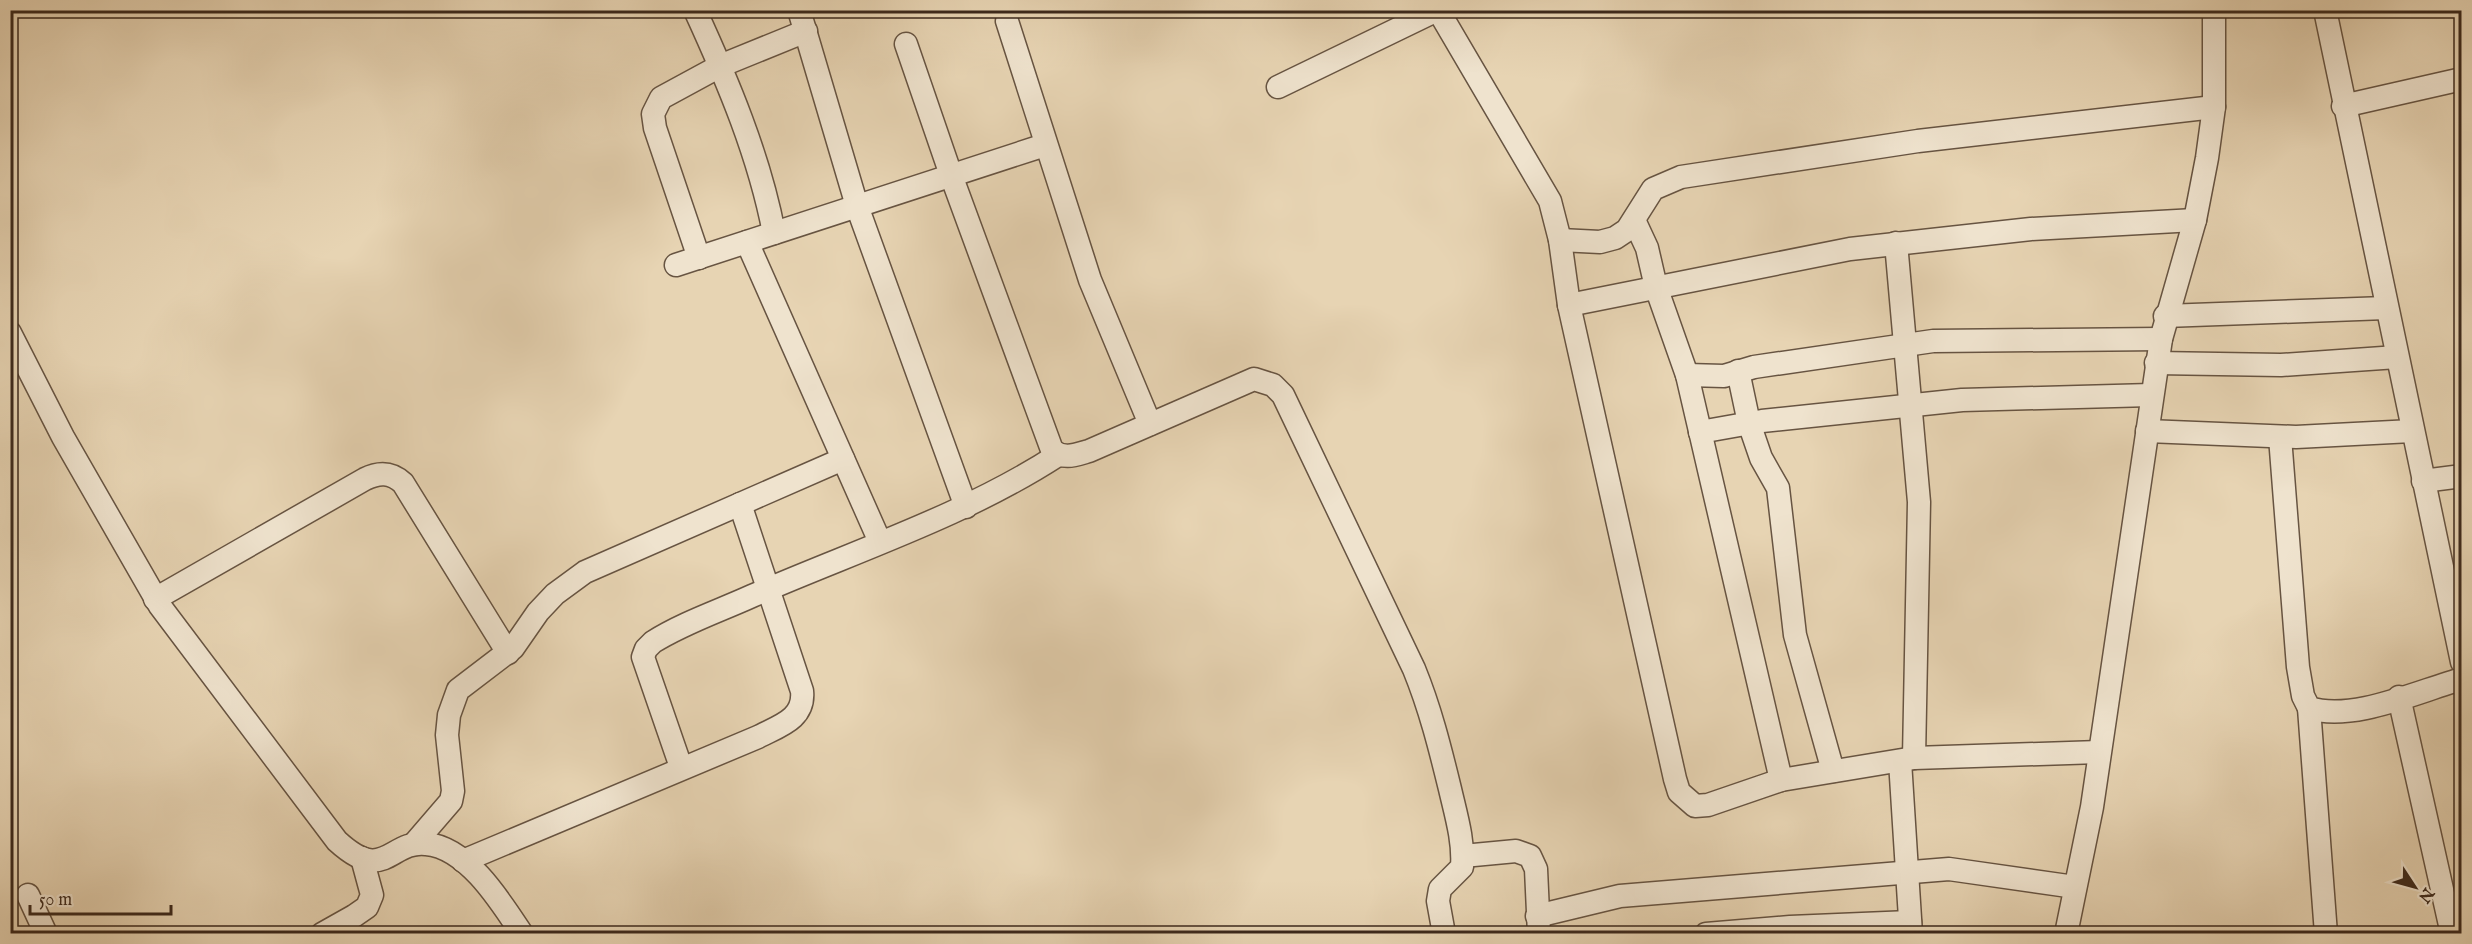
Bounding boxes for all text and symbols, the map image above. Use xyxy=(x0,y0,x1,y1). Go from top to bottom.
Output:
north arrow xyxy=(2385,857,2445,917)
scale bar xyxy=(30,878,171,916)
text: N xyxy=(2413,882,2438,906)
text: 50 m xyxy=(39,889,72,912)

